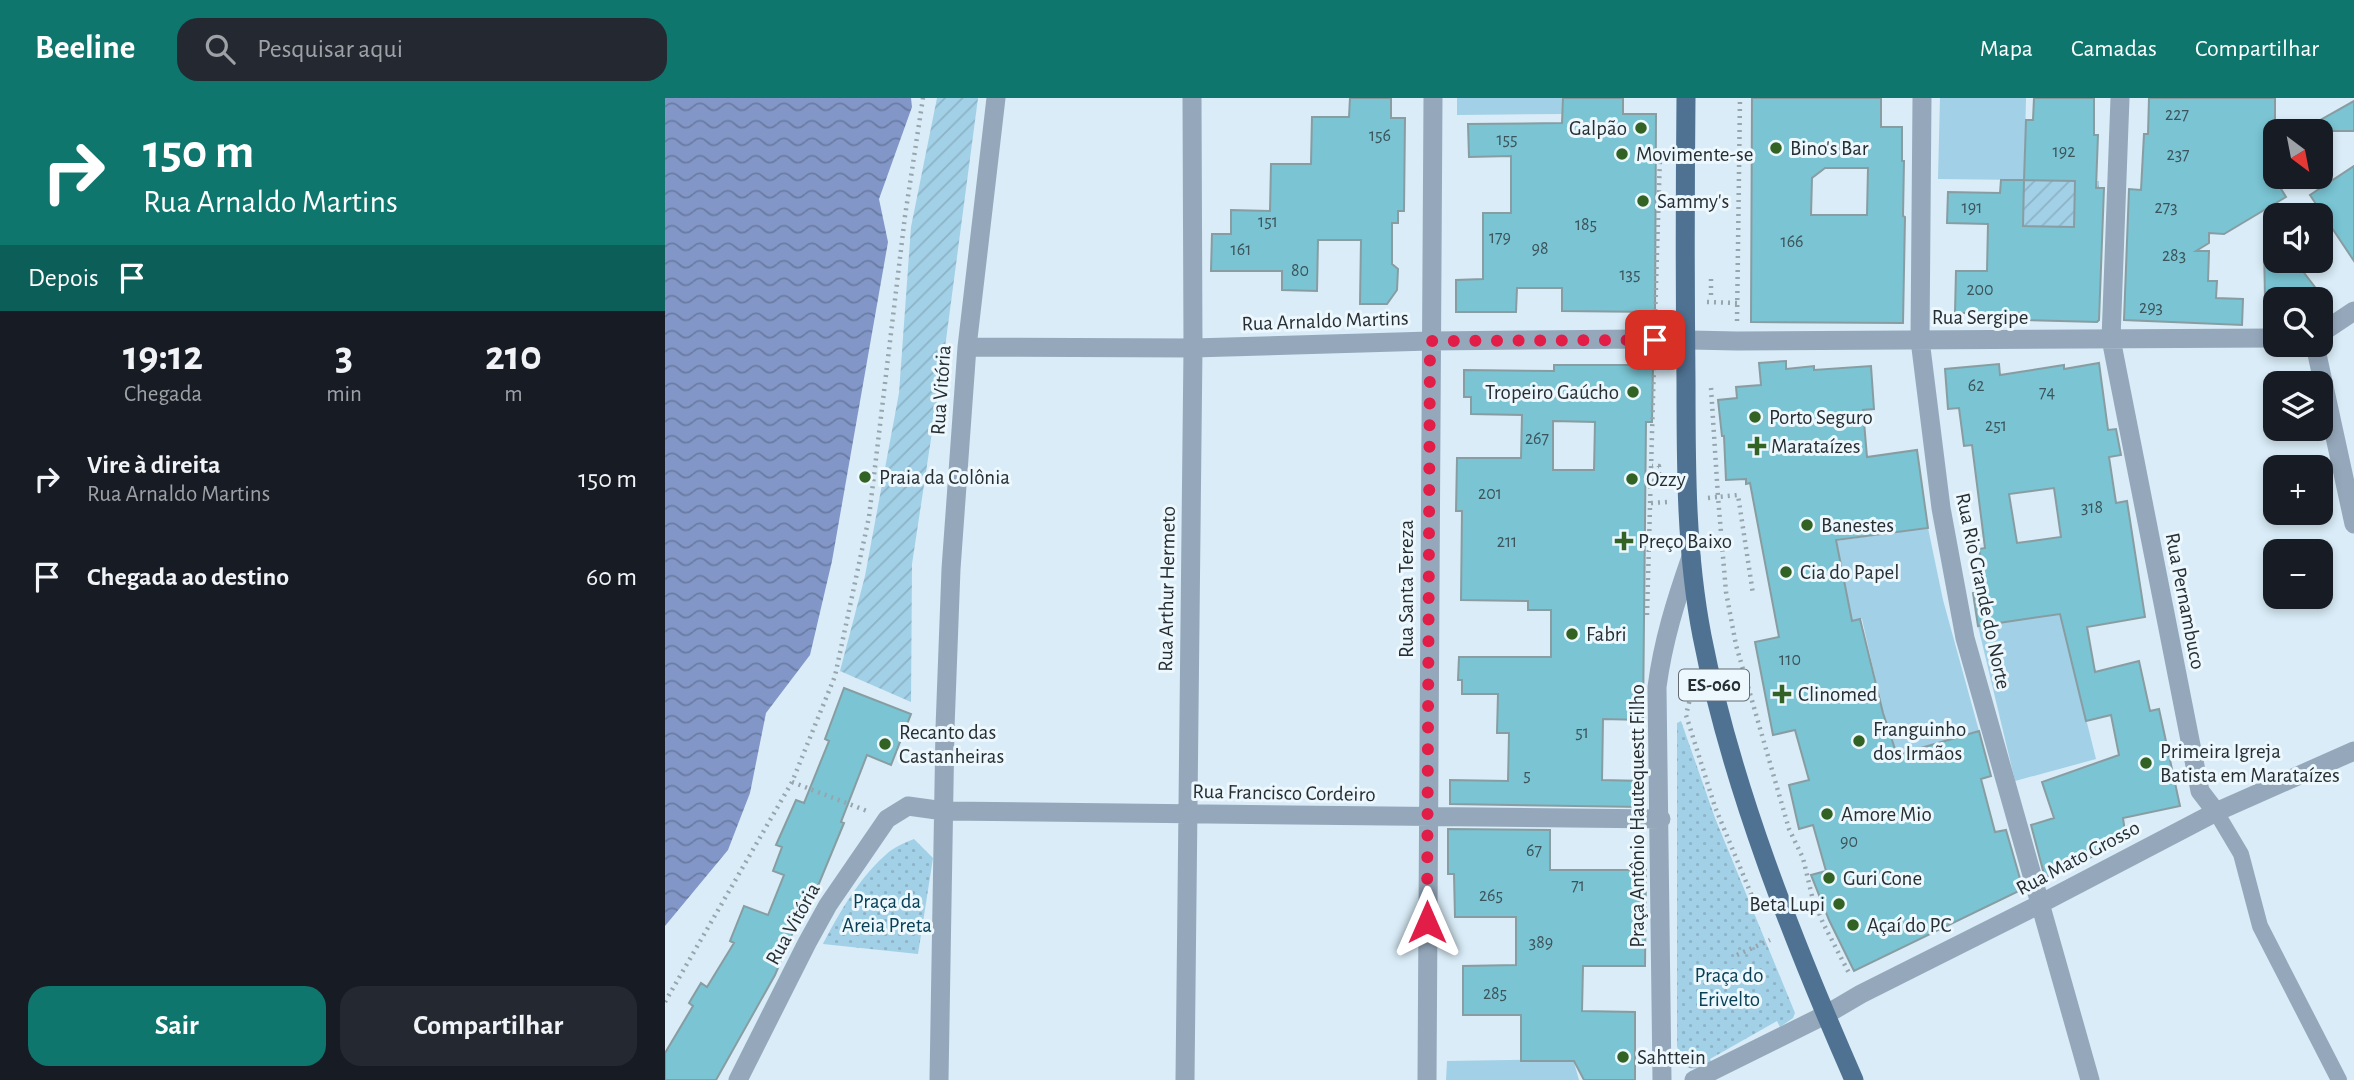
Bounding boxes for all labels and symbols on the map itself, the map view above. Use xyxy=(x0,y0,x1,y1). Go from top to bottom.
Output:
house number: 227 xyxy=(2165,106,2189,124)
place label: Galpão xyxy=(1569,118,1627,139)
north arrow xyxy=(2263,119,2333,189)
marker: Galpão xyxy=(1633,120,1649,136)
house number: 156 xyxy=(1369,127,1391,145)
house number: 155 xyxy=(1496,131,1518,149)
place label: Bino's Bar xyxy=(1790,138,1869,159)
marker: Bino's Bar xyxy=(1768,140,1784,156)
house number: 192 xyxy=(2053,143,2075,161)
place label: Movimente-se xyxy=(1636,144,1753,165)
marker: Movimente-se xyxy=(1614,146,1630,162)
house number: 237 xyxy=(2166,146,2190,164)
place label: Sammy's xyxy=(1657,191,1729,212)
marker: Sammy's xyxy=(1635,193,1651,209)
house number: 191 xyxy=(1962,199,1982,217)
house number: 273 xyxy=(2154,199,2178,217)
house number: 151 xyxy=(1258,213,1278,231)
house number: 185 xyxy=(1575,216,1597,234)
house number: 179 xyxy=(1489,229,1511,247)
house number: 166 xyxy=(1780,233,1804,251)
house number: 98 xyxy=(1532,240,1549,258)
house number: 161 xyxy=(1231,241,1251,259)
house number: 283 xyxy=(2162,247,2186,265)
house number: 80 xyxy=(1291,262,1309,280)
house number: 135 xyxy=(1619,266,1641,284)
house number: 200 xyxy=(1966,281,1994,299)
house number: 293 xyxy=(2139,299,2163,317)
street label: Rua Sergipe xyxy=(1932,307,2028,328)
street label: Rua Arnaldo Martins xyxy=(1241,308,1409,334)
pin xyxy=(1625,310,1685,370)
street label: Rua Vitória xyxy=(927,344,955,436)
house number: 62 xyxy=(1968,377,1984,395)
place label: Tropeiro Gaúcho xyxy=(1485,382,1619,403)
marker: Tropeiro Gaúcho xyxy=(1625,384,1641,400)
house number: 74 xyxy=(2039,384,2055,402)
place label: Porto Seguro xyxy=(1769,407,1873,428)
marker: Porto Seguro xyxy=(1747,409,1763,425)
house number: 251 xyxy=(1985,417,2007,435)
house number: 267 xyxy=(1525,430,1549,448)
place label: Marataízes xyxy=(1771,436,1860,457)
marker: Marataízes xyxy=(1749,438,1765,454)
place label: Praia da Colônia xyxy=(879,467,1010,488)
marker: Praia da Colônia xyxy=(857,469,873,485)
place label: Ozzy xyxy=(1646,469,1686,490)
marker: Ozzy xyxy=(1624,471,1640,487)
house number: 201 xyxy=(1478,485,1502,503)
street label: Rua Rio Grande do Norte xyxy=(1952,491,2014,691)
house number: 318 xyxy=(2081,499,2103,517)
street label: Rua Arthur Hermeto xyxy=(1155,506,1179,672)
place label: Banestes xyxy=(1821,515,1894,536)
marker: Banestes xyxy=(1799,517,1815,533)
street label: Rua Santa Tereza xyxy=(1396,520,1417,658)
place label: Preço Baixo xyxy=(1638,531,1732,552)
street label: Rua Pernambuco xyxy=(2161,531,2209,671)
house number: 211 xyxy=(1497,533,1517,551)
marker: Preço Baixo xyxy=(1616,533,1632,549)
place label: Cia do Papel xyxy=(1800,562,1899,583)
marker: Cia do Papel xyxy=(1778,564,1794,580)
place label: Fabri xyxy=(1586,624,1627,645)
marker: Fabri xyxy=(1564,626,1580,642)
house number: 110 xyxy=(1779,651,1801,669)
road number: ES-060 xyxy=(1679,670,1749,700)
street label: Praça Antônio Hautequestt Filho xyxy=(1627,684,1648,948)
marker: Clinomed xyxy=(1772,684,1792,704)
place label: Clinomed xyxy=(1798,684,1878,705)
place label: Franguinho dos Irmãos xyxy=(1873,719,1966,764)
place label: Recanto das Castanheiras xyxy=(899,722,1004,767)
house number: 51 xyxy=(1575,724,1589,742)
marker: Franguinho dos Irmãos xyxy=(1851,733,1867,749)
marker: Recanto das Castanheiras xyxy=(877,736,893,752)
place label: Primeira Igreja Batista em Marataízes xyxy=(2160,741,2340,786)
marker: Primeira Igreja Batista em Marataízes xyxy=(2138,755,2154,771)
house number: 5 xyxy=(1523,767,1531,785)
street label: Rua Francisco Cordeiro xyxy=(1192,781,1376,805)
place label: Amore Mio xyxy=(1841,804,1932,825)
marker: Amore Mio xyxy=(1819,806,1835,822)
street label: Rua Mato Grosso xyxy=(2013,817,2143,899)
house number: 90 xyxy=(1840,833,1858,851)
house number: 67 xyxy=(1526,842,1542,860)
place label: Guri Cone xyxy=(1843,868,1922,889)
marker: Guri Cone xyxy=(1821,870,1837,886)
house number: 71 xyxy=(1571,877,1585,895)
street label: Rua Vitória xyxy=(762,879,824,969)
position arrow xyxy=(1390,885,1464,959)
house number: 265 xyxy=(1479,887,1503,905)
park label: Praça da Areia Preta xyxy=(842,891,932,936)
place label: Beta Lupi xyxy=(1749,894,1825,915)
marker: Beta Lupi xyxy=(1831,896,1847,912)
place label: Açaí do PC xyxy=(1867,915,1951,936)
marker: Açaí do PC xyxy=(1845,917,1861,933)
house number: 389 xyxy=(1529,934,1553,952)
park label: Praça do Erivelto xyxy=(1694,965,1764,1010)
house number: 285 xyxy=(1483,985,1507,1003)
place label: Sahttein xyxy=(1637,1047,1706,1068)
marker: Sahttein xyxy=(1615,1049,1631,1065)

